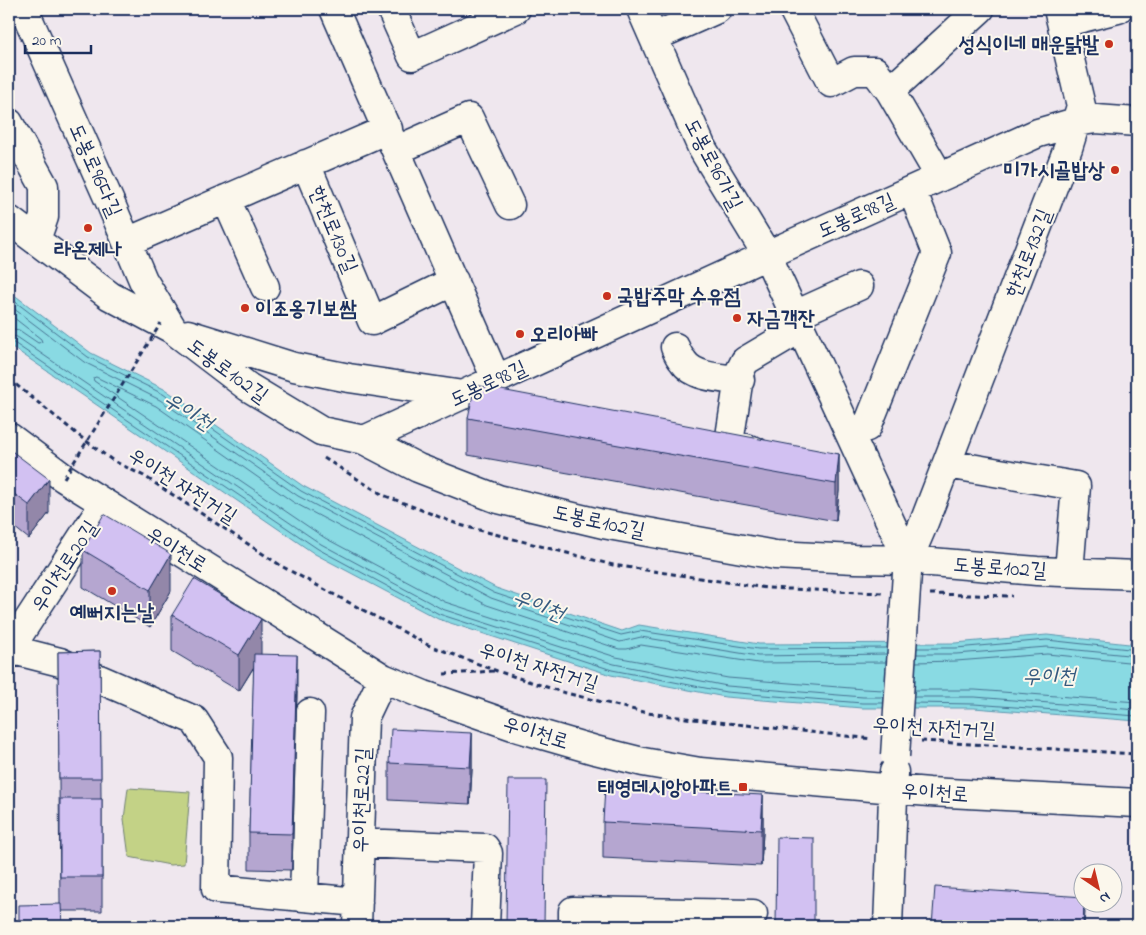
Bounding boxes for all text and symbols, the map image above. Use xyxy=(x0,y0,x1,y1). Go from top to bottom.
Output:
scale bar xyxy=(25,22,91,54)
text: 20 m xyxy=(32,30,62,52)
place label: 성식이네 매운닭발 xyxy=(959,31,1099,61)
marker: 성식이네 매운닭발 xyxy=(1103,38,1115,50)
street label: 도봉로96가길 xyxy=(676,114,749,216)
street label: 도봉로96다길 xyxy=(60,119,128,223)
place label: 미가시골밥상 xyxy=(1004,157,1105,187)
marker: 미가시골밥상 xyxy=(1109,164,1121,176)
street label: 한천로130길 xyxy=(300,182,364,278)
street label: 도봉로98길 xyxy=(813,186,900,247)
street label: 한천로132길 xyxy=(999,205,1061,303)
marker: 라온제나 xyxy=(82,222,94,234)
place label: 라온제나 xyxy=(54,236,122,266)
place label: 국밥주막 수유점 xyxy=(617,283,741,313)
marker: 국밥주막 수유점 xyxy=(601,290,613,302)
place label: 이조옹기보쌈 xyxy=(255,295,357,325)
marker: 이조옹기보쌈 xyxy=(239,302,251,314)
place label: 자금객잔 xyxy=(747,305,815,335)
marker: 자금객잔 xyxy=(731,312,743,324)
place label: 오리아빠 xyxy=(530,321,598,351)
marker: 오리아빠 xyxy=(514,328,526,340)
street label: 도봉로102길 xyxy=(180,332,274,411)
street label: 도봉로98길 xyxy=(445,354,532,416)
water label: 우이천 xyxy=(156,385,220,441)
street label: 우이천 자전거길 xyxy=(122,441,242,532)
street label: 도봉로102길 xyxy=(550,499,648,547)
street label: 우이천로20길 xyxy=(25,515,107,619)
street label: 우이천로 xyxy=(139,520,213,581)
street label: 도봉로102길 xyxy=(952,551,1048,587)
water label: 우이천 xyxy=(507,582,571,632)
marker: 예뻐지는날 xyxy=(106,585,118,597)
place label: 예뻐지는날 xyxy=(70,599,154,629)
street label: 우이천 자전거길 xyxy=(475,636,602,700)
water label: 우이천 xyxy=(1022,662,1078,694)
street label: 우이천로 xyxy=(499,710,572,758)
street label: 우이천 자전거길 xyxy=(871,711,996,747)
street label: 우이천로22길 xyxy=(346,747,380,853)
place label: 태영데시앙아파트 xyxy=(598,774,733,804)
street label: 우이천로 xyxy=(900,777,970,811)
marker: 태영데시앙아파트 xyxy=(737,781,749,793)
north arrow xyxy=(1074,862,1124,912)
text: N xyxy=(1095,886,1114,909)

